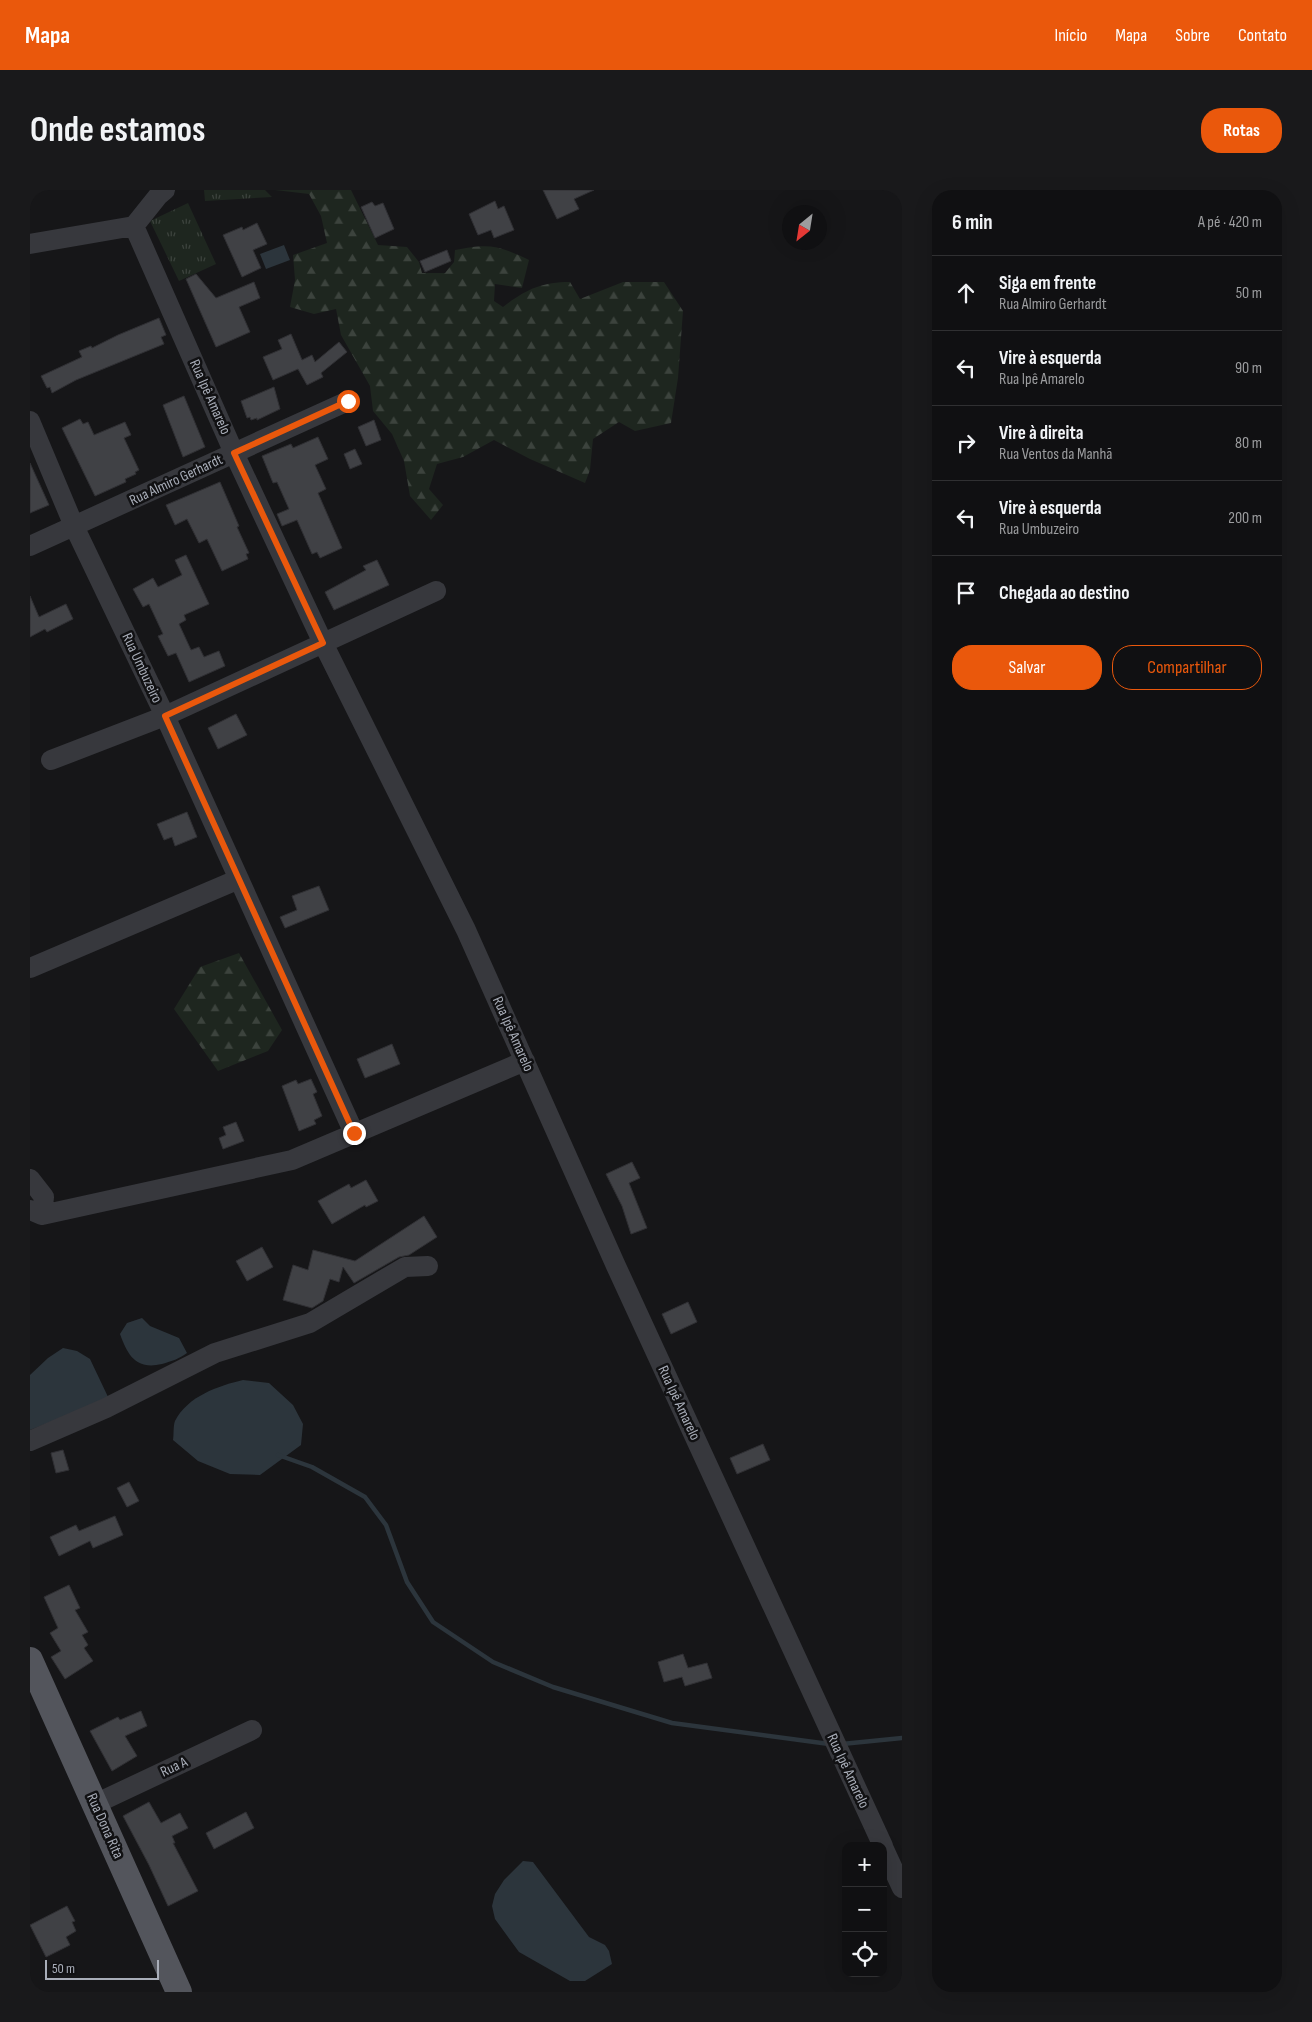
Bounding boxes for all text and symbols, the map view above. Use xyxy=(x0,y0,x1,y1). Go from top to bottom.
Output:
text: Mapa xyxy=(25,21,70,50)
text: Início xyxy=(1055,25,1087,46)
text: Mapa xyxy=(1115,25,1147,46)
text: Sobre xyxy=(1175,25,1210,46)
text: Contato xyxy=(1238,25,1287,46)
button: Rotas xyxy=(1201,108,1282,153)
text: Onde estamos xyxy=(30,109,206,152)
north arrow xyxy=(782,205,827,250)
text: 6 min xyxy=(952,210,993,235)
text: A pé · 420 m xyxy=(1198,213,1262,232)
text: Siga em frente xyxy=(999,272,1096,295)
icon: ahead xyxy=(952,279,980,307)
text: 50 m xyxy=(1236,284,1262,303)
text: Rua Almiro Gerhardt xyxy=(999,295,1107,314)
text: Vire à esquerda xyxy=(999,347,1101,370)
icon: left xyxy=(952,354,980,382)
street label: Rua Ipê Amarelo xyxy=(185,356,235,438)
text: 90 m xyxy=(1235,359,1262,378)
text: Rua Ipê Amarelo xyxy=(999,370,1085,389)
route start xyxy=(337,390,360,413)
text: Vire à direita xyxy=(999,422,1083,445)
icon: right xyxy=(952,429,980,457)
text: 80 m xyxy=(1235,434,1262,453)
text: Rua Ventos da Manhã xyxy=(999,445,1112,464)
street label: Rua Almiro Gerhardt xyxy=(126,450,226,510)
text: Vire à esquerda xyxy=(999,497,1101,520)
icon: left xyxy=(952,504,980,532)
text: 200 m xyxy=(1228,509,1262,528)
text: Rua Umbuzeiro xyxy=(999,520,1079,539)
icon: arrive xyxy=(952,579,980,607)
text: Chegada ao destino xyxy=(999,582,1129,605)
street label: Rua Umbuzeiro xyxy=(117,630,167,706)
button: Salvar xyxy=(952,645,1102,690)
button: Compartilhar xyxy=(1112,645,1262,690)
street label: Rua Ipê Amarelo xyxy=(488,993,538,1075)
route end xyxy=(343,1122,366,1145)
street label: Rua Ipê Amarelo xyxy=(653,1363,705,1443)
street label: Rua Ipê Amarelo xyxy=(822,1731,874,1811)
street label: Rua A xyxy=(157,1752,191,1781)
street label: Rua Dona Rita xyxy=(82,1790,128,1862)
map controls xyxy=(842,1842,887,1977)
button: + xyxy=(842,1842,887,1887)
button: − xyxy=(842,1887,887,1932)
button: locate xyxy=(842,1932,887,1977)
scale bar xyxy=(45,1957,159,1980)
text: 50 m xyxy=(52,1960,75,1977)

